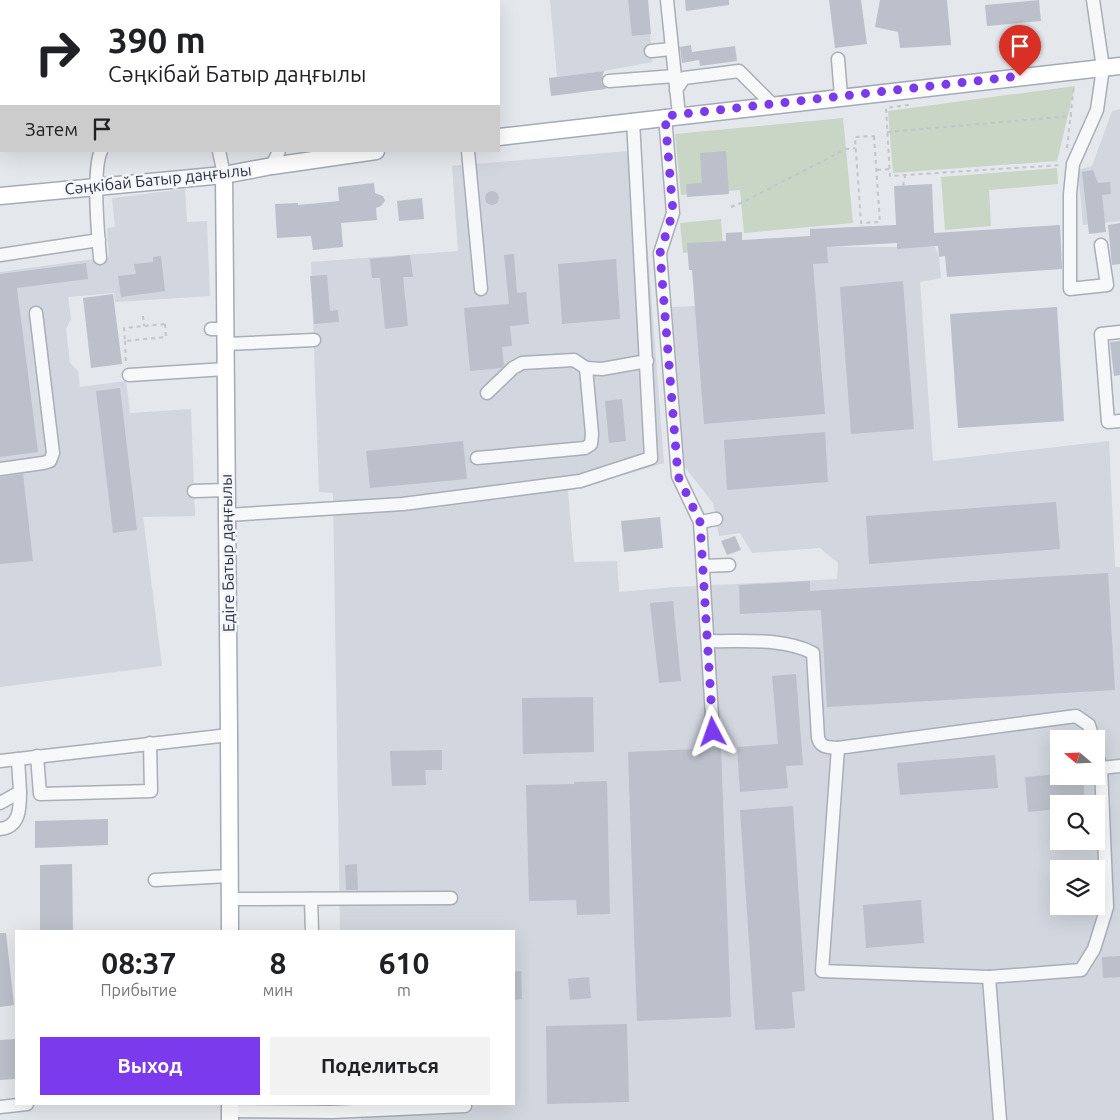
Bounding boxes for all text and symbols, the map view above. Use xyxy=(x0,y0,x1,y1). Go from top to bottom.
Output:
icon: right xyxy=(25,20,90,85)
text: 390 m xyxy=(108,20,206,60)
pin xyxy=(999,25,1041,76)
icon: arrive xyxy=(1006,32,1034,60)
text: Сәңкібай Батыр даңғылы xyxy=(108,61,366,86)
icon: arrive xyxy=(88,115,116,143)
text: Затем xyxy=(25,118,78,140)
street label: Сәңкібай Батыр даңғылы xyxy=(64,160,252,198)
street label: Едіге Батыр даңғылы xyxy=(217,474,237,632)
position arrow xyxy=(686,705,738,757)
north arrow xyxy=(1050,730,1105,785)
map controls xyxy=(1050,730,1105,915)
button: search xyxy=(1050,795,1105,850)
button: layers xyxy=(1050,860,1105,915)
text: 08:37 xyxy=(101,946,176,980)
text: 8 xyxy=(269,946,286,980)
text: 610 xyxy=(379,946,429,980)
text: Прибытие xyxy=(101,981,177,999)
text: мин xyxy=(263,981,293,999)
text: m xyxy=(397,981,411,999)
button: Выход xyxy=(40,1037,260,1095)
button: Поделиться xyxy=(270,1037,490,1095)

